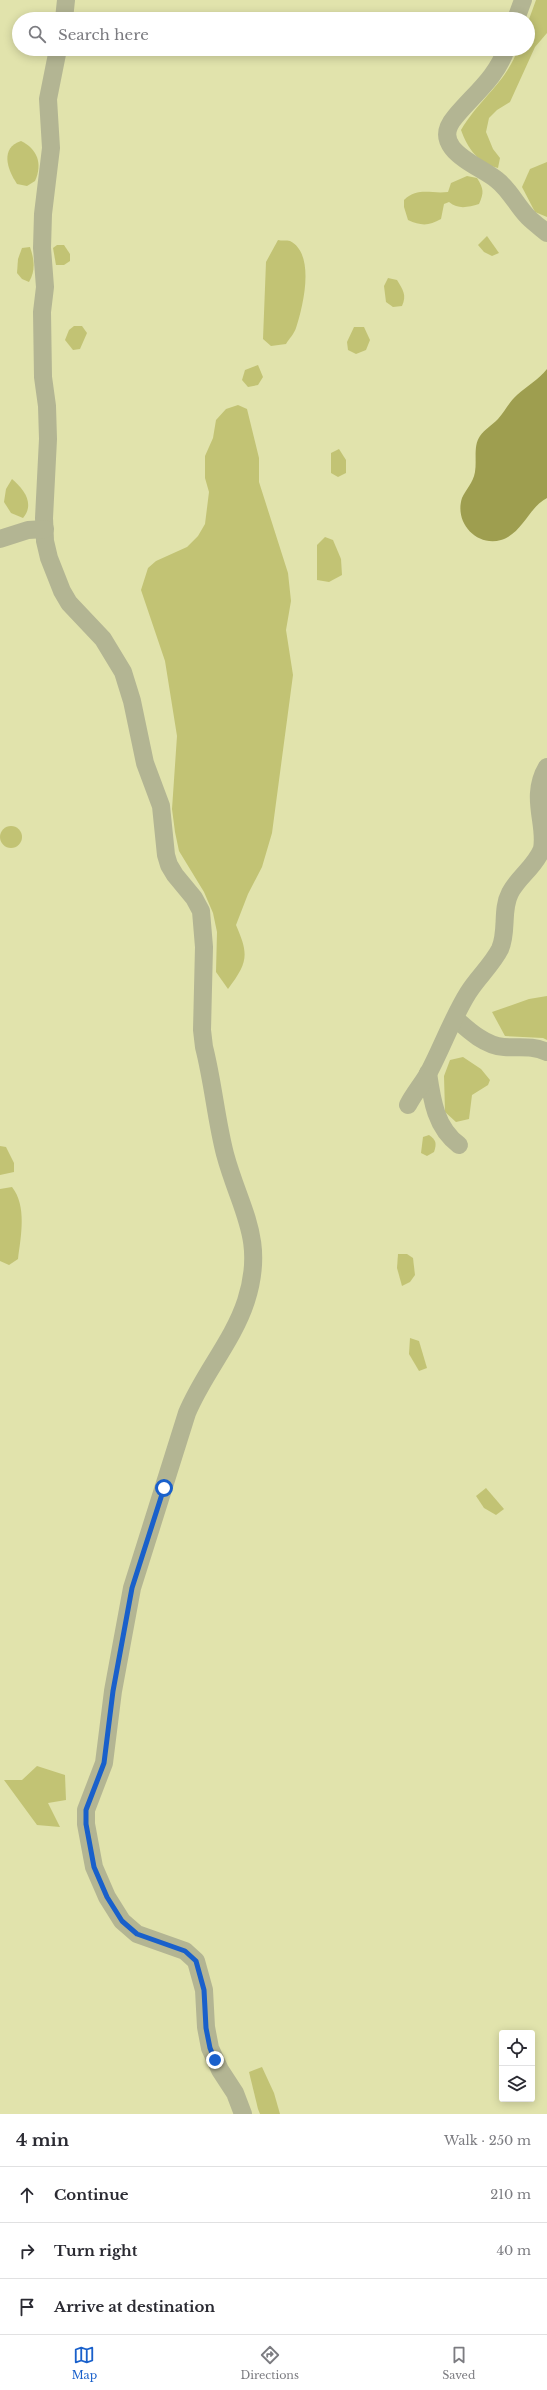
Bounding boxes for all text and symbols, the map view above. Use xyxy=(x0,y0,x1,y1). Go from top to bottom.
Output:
search box xyxy=(12,12,535,56)
icon: search xyxy=(26,23,48,45)
text: Search here xyxy=(58,25,149,44)
route start xyxy=(155,1479,173,1497)
map controls xyxy=(499,2030,535,2102)
button: locate xyxy=(499,2030,535,2066)
route end xyxy=(206,2051,224,2069)
button: layers xyxy=(499,2066,535,2102)
text: 4 min xyxy=(16,2130,69,2151)
text: Walk · 250 m xyxy=(444,2132,531,2149)
icon: ahead xyxy=(16,2184,38,2206)
text: Continue xyxy=(54,2185,129,2204)
text: 210 m xyxy=(490,2186,531,2203)
icon: right xyxy=(16,2240,38,2262)
text: Turn right xyxy=(54,2241,137,2260)
text: 40 m xyxy=(496,2242,531,2259)
icon: arrive xyxy=(16,2296,38,2318)
text: Arrive at destination xyxy=(54,2297,215,2316)
tab: Map xyxy=(72,2344,97,2382)
tab: Directions xyxy=(240,2344,299,2382)
tab: Saved xyxy=(442,2344,475,2382)

